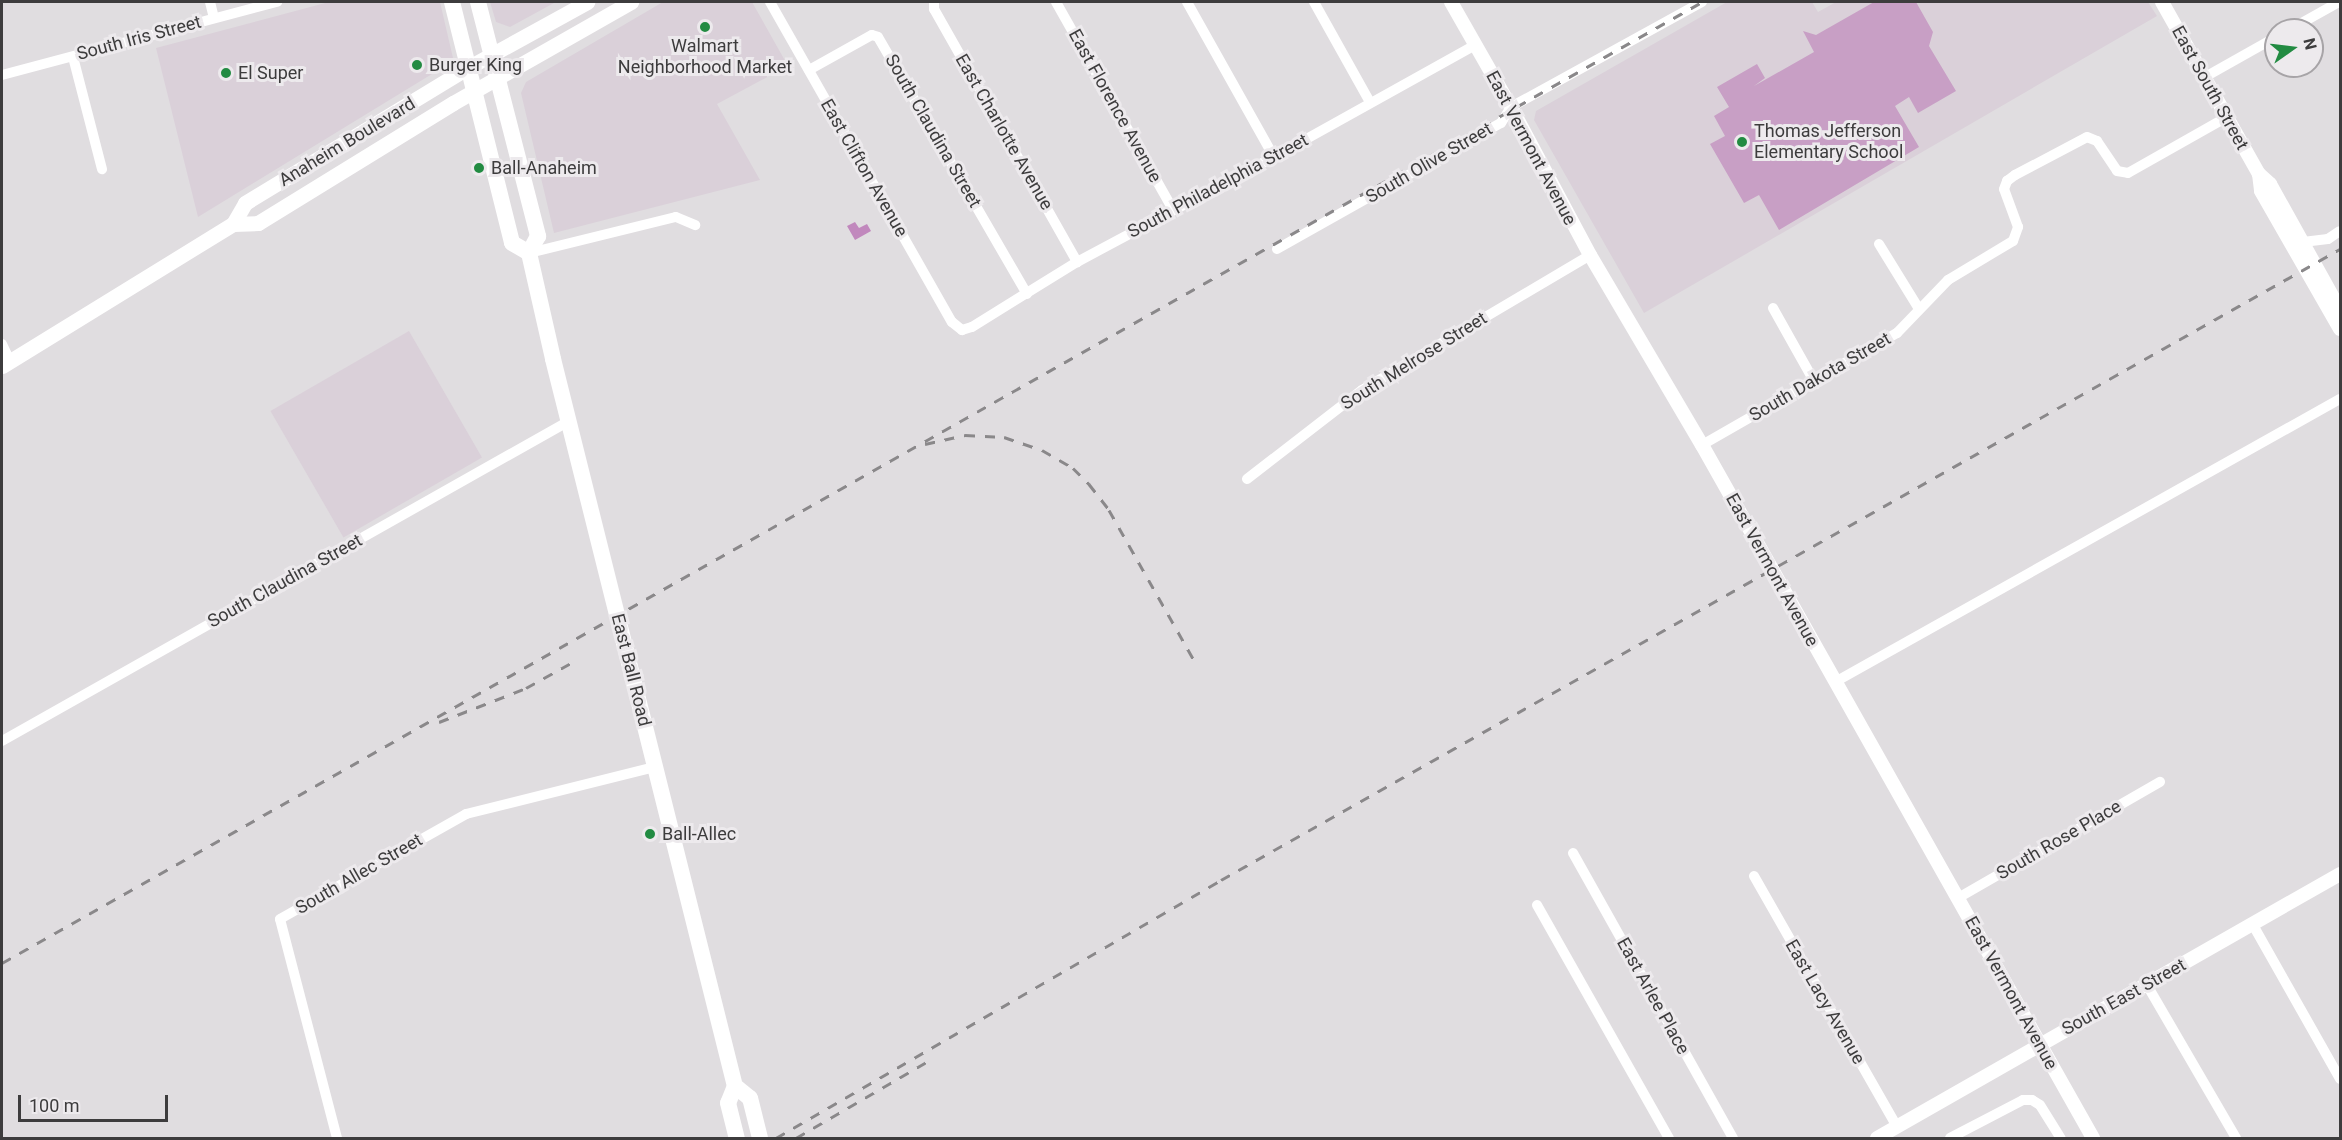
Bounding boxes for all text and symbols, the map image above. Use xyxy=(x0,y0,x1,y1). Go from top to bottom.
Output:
street label: South Iris Street xyxy=(75,11,203,65)
north arrow xyxy=(2264,18,2324,78)
marker: Walmart Neighborhood Market xyxy=(698,20,712,34)
street label: East South Street xyxy=(2167,22,2253,154)
street label: East Florence Avenue xyxy=(1064,26,1166,186)
place label: Walmart Neighborhood Market xyxy=(618,36,792,78)
text: N xyxy=(2299,36,2321,52)
street label: East Charlotte Avenue xyxy=(951,50,1057,214)
street label: South Claudina Street xyxy=(880,51,986,211)
place label: Burger King xyxy=(429,54,522,76)
marker: Burger King xyxy=(410,58,424,72)
place label: El Super xyxy=(238,62,303,84)
marker: El Super xyxy=(219,66,233,80)
street label: East Vermont Avenue xyxy=(1481,67,1581,229)
street label: Anaheim Boulevard xyxy=(275,93,419,191)
street label: East Clifton Avenue xyxy=(816,95,912,241)
street label: South Olive Street xyxy=(1362,118,1496,208)
place label: Thomas Jefferson Elementary School xyxy=(1754,121,1903,164)
street label: South Philadelphia Street xyxy=(1124,129,1312,243)
marker: Thomas Jefferson Elementary School xyxy=(1735,135,1749,149)
place label: Ball-Anaheim xyxy=(491,157,597,179)
marker: Ball-Anaheim xyxy=(472,161,486,175)
street label: South Melrose Street xyxy=(1337,307,1491,415)
street label: South Dakota Street xyxy=(1745,328,1895,426)
street label: East Vermont Avenue xyxy=(1721,490,1823,650)
street label: South Claudina Street xyxy=(204,530,366,632)
street label: East Ball Road xyxy=(607,612,655,728)
street label: South Rose Place xyxy=(1993,796,2125,884)
place label: Ball-Allec xyxy=(662,823,736,845)
marker: Ball-Allec xyxy=(643,827,657,841)
street label: South Allec Street xyxy=(292,829,426,919)
street label: East Vermont Avenue xyxy=(1960,913,2062,1073)
street label: East Arlee Place xyxy=(1612,934,1694,1058)
street label: East Lacy Avenue xyxy=(1781,936,1869,1068)
street label: South East Street xyxy=(2058,954,2190,1040)
scale bar xyxy=(21,1083,171,1121)
text: 100 m xyxy=(29,1095,80,1116)

